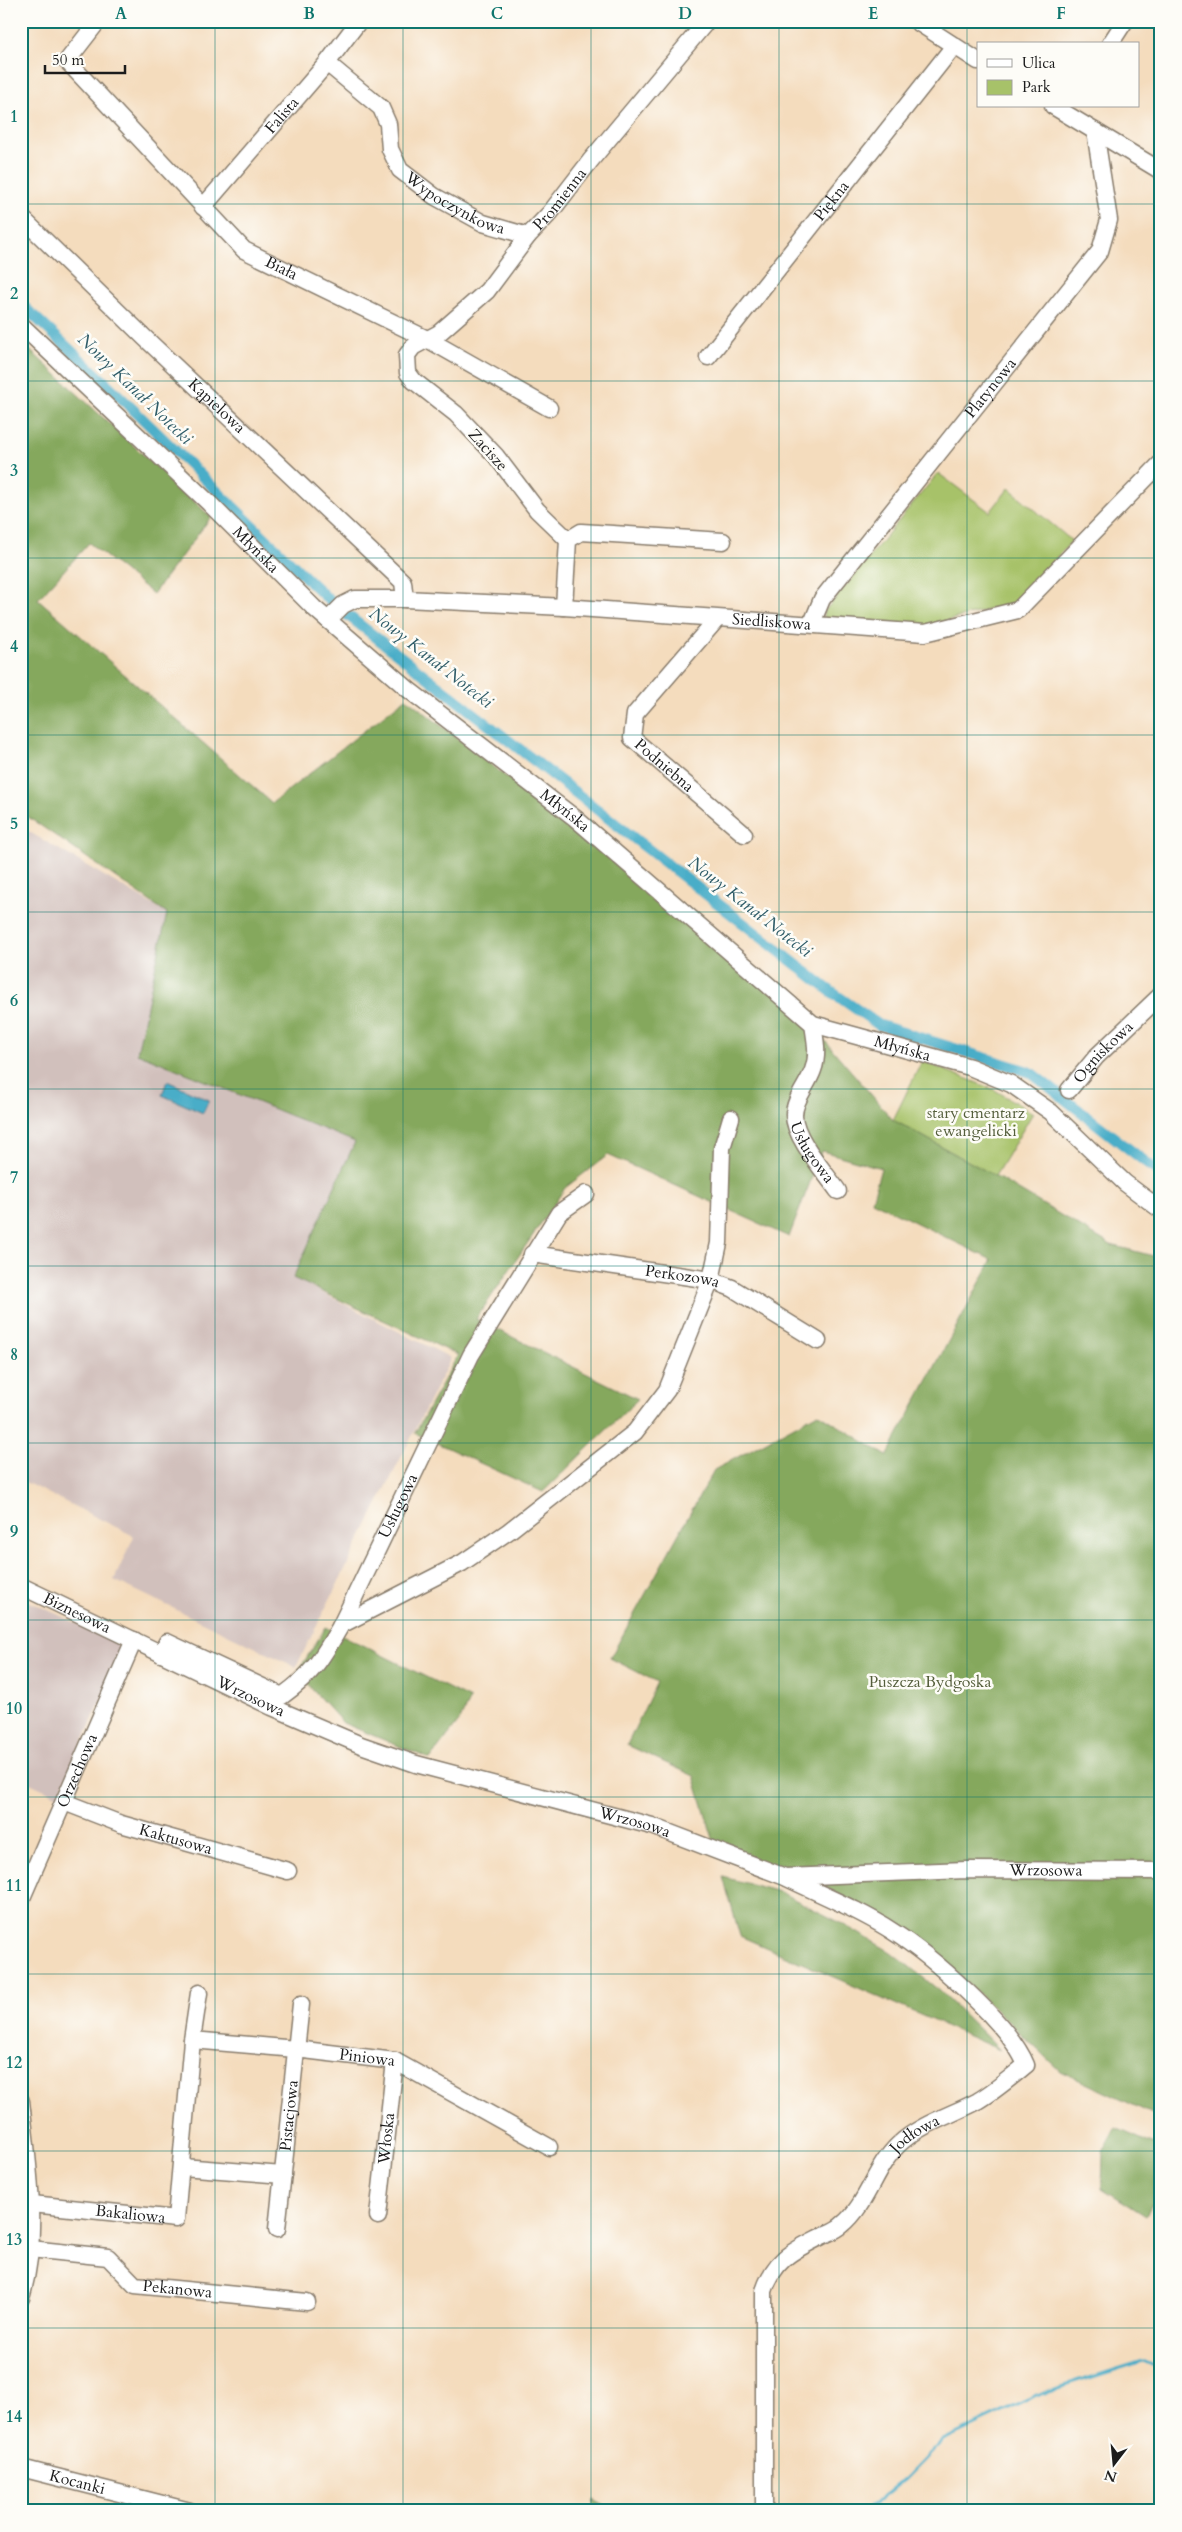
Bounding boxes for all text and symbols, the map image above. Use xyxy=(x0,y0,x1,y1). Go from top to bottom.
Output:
text: A xyxy=(115,3,127,25)
text: B xyxy=(303,3,315,25)
text: C xyxy=(491,3,503,25)
text: D xyxy=(678,3,692,25)
text: E xyxy=(868,3,878,25)
text: F xyxy=(1056,3,1066,25)
scale bar xyxy=(45,42,125,74)
legend xyxy=(977,42,1140,108)
text: 50 m xyxy=(52,50,84,70)
text: Ulica xyxy=(1022,53,1056,73)
text: Park xyxy=(1022,77,1051,97)
street label: Falista xyxy=(260,92,304,138)
text: 1 xyxy=(10,106,18,128)
street label: Promienna xyxy=(528,163,592,235)
street label: Wypoczynkowa xyxy=(399,166,508,240)
street label: Piękna xyxy=(809,176,854,226)
street label: Biała xyxy=(261,251,301,285)
text: 2 xyxy=(10,283,18,305)
water label: Nowy Kanał Notecki xyxy=(72,328,199,451)
street label: Platynowa xyxy=(960,353,1021,423)
street label: Kąpielowa xyxy=(183,373,250,438)
street label: Zacisze xyxy=(463,424,513,476)
text: 3 xyxy=(10,460,18,482)
street label: Młyńska xyxy=(227,521,284,578)
water label: Nowy Kanał Notecki xyxy=(364,602,499,715)
street label: Siedliskowa xyxy=(731,608,812,636)
text: 4 xyxy=(10,636,18,658)
street label: Podniebna xyxy=(630,734,699,797)
street label: Młyńska xyxy=(535,784,595,837)
text: 5 xyxy=(10,813,18,835)
water label: Nowy Kanał Notecki xyxy=(683,851,818,964)
text: 6 xyxy=(10,990,18,1012)
street label: Ogniskowa xyxy=(1068,1016,1138,1088)
street label: Młyńska xyxy=(872,1030,933,1067)
park label: stary cmentarz ewangelicki xyxy=(927,1102,1025,1142)
street label: Usługowa xyxy=(784,1119,840,1188)
text: 7 xyxy=(10,1167,18,1189)
street label: Perkozowa xyxy=(644,1260,723,1293)
text: 8 xyxy=(10,1344,18,1366)
street label: Usługowa xyxy=(373,1470,423,1542)
text: 9 xyxy=(10,1521,18,1543)
street label: Biznesowa xyxy=(39,1587,114,1639)
street label: Wrzosowa xyxy=(212,1671,288,1722)
park label: Puszcza Bydgoska xyxy=(869,1671,991,1693)
text: 10 xyxy=(6,1698,22,1720)
street label: Orzechowa xyxy=(51,1730,103,1811)
street label: Wrzosowa xyxy=(596,1801,674,1843)
street label: Kaktusowa xyxy=(137,1819,215,1860)
street label: Wrzosowa xyxy=(1008,1859,1082,1882)
text: 11 xyxy=(6,1875,22,1897)
street label: Piniowa xyxy=(338,2043,396,2072)
text: 12 xyxy=(6,2052,22,2074)
street label: Pistacjowa xyxy=(274,2079,304,2152)
street label: Jodłowa xyxy=(883,2110,943,2159)
street label: Włoska xyxy=(373,2112,400,2166)
street label: Bakaliowa xyxy=(94,2200,167,2229)
text: 13 xyxy=(6,2229,22,2251)
street label: Pekanowa xyxy=(142,2275,213,2304)
text: 14 xyxy=(6,2406,22,2428)
north arrow xyxy=(1090,2440,1140,2490)
street label: Kocanki xyxy=(47,2465,108,2500)
text: N xyxy=(1102,2465,1119,2487)

